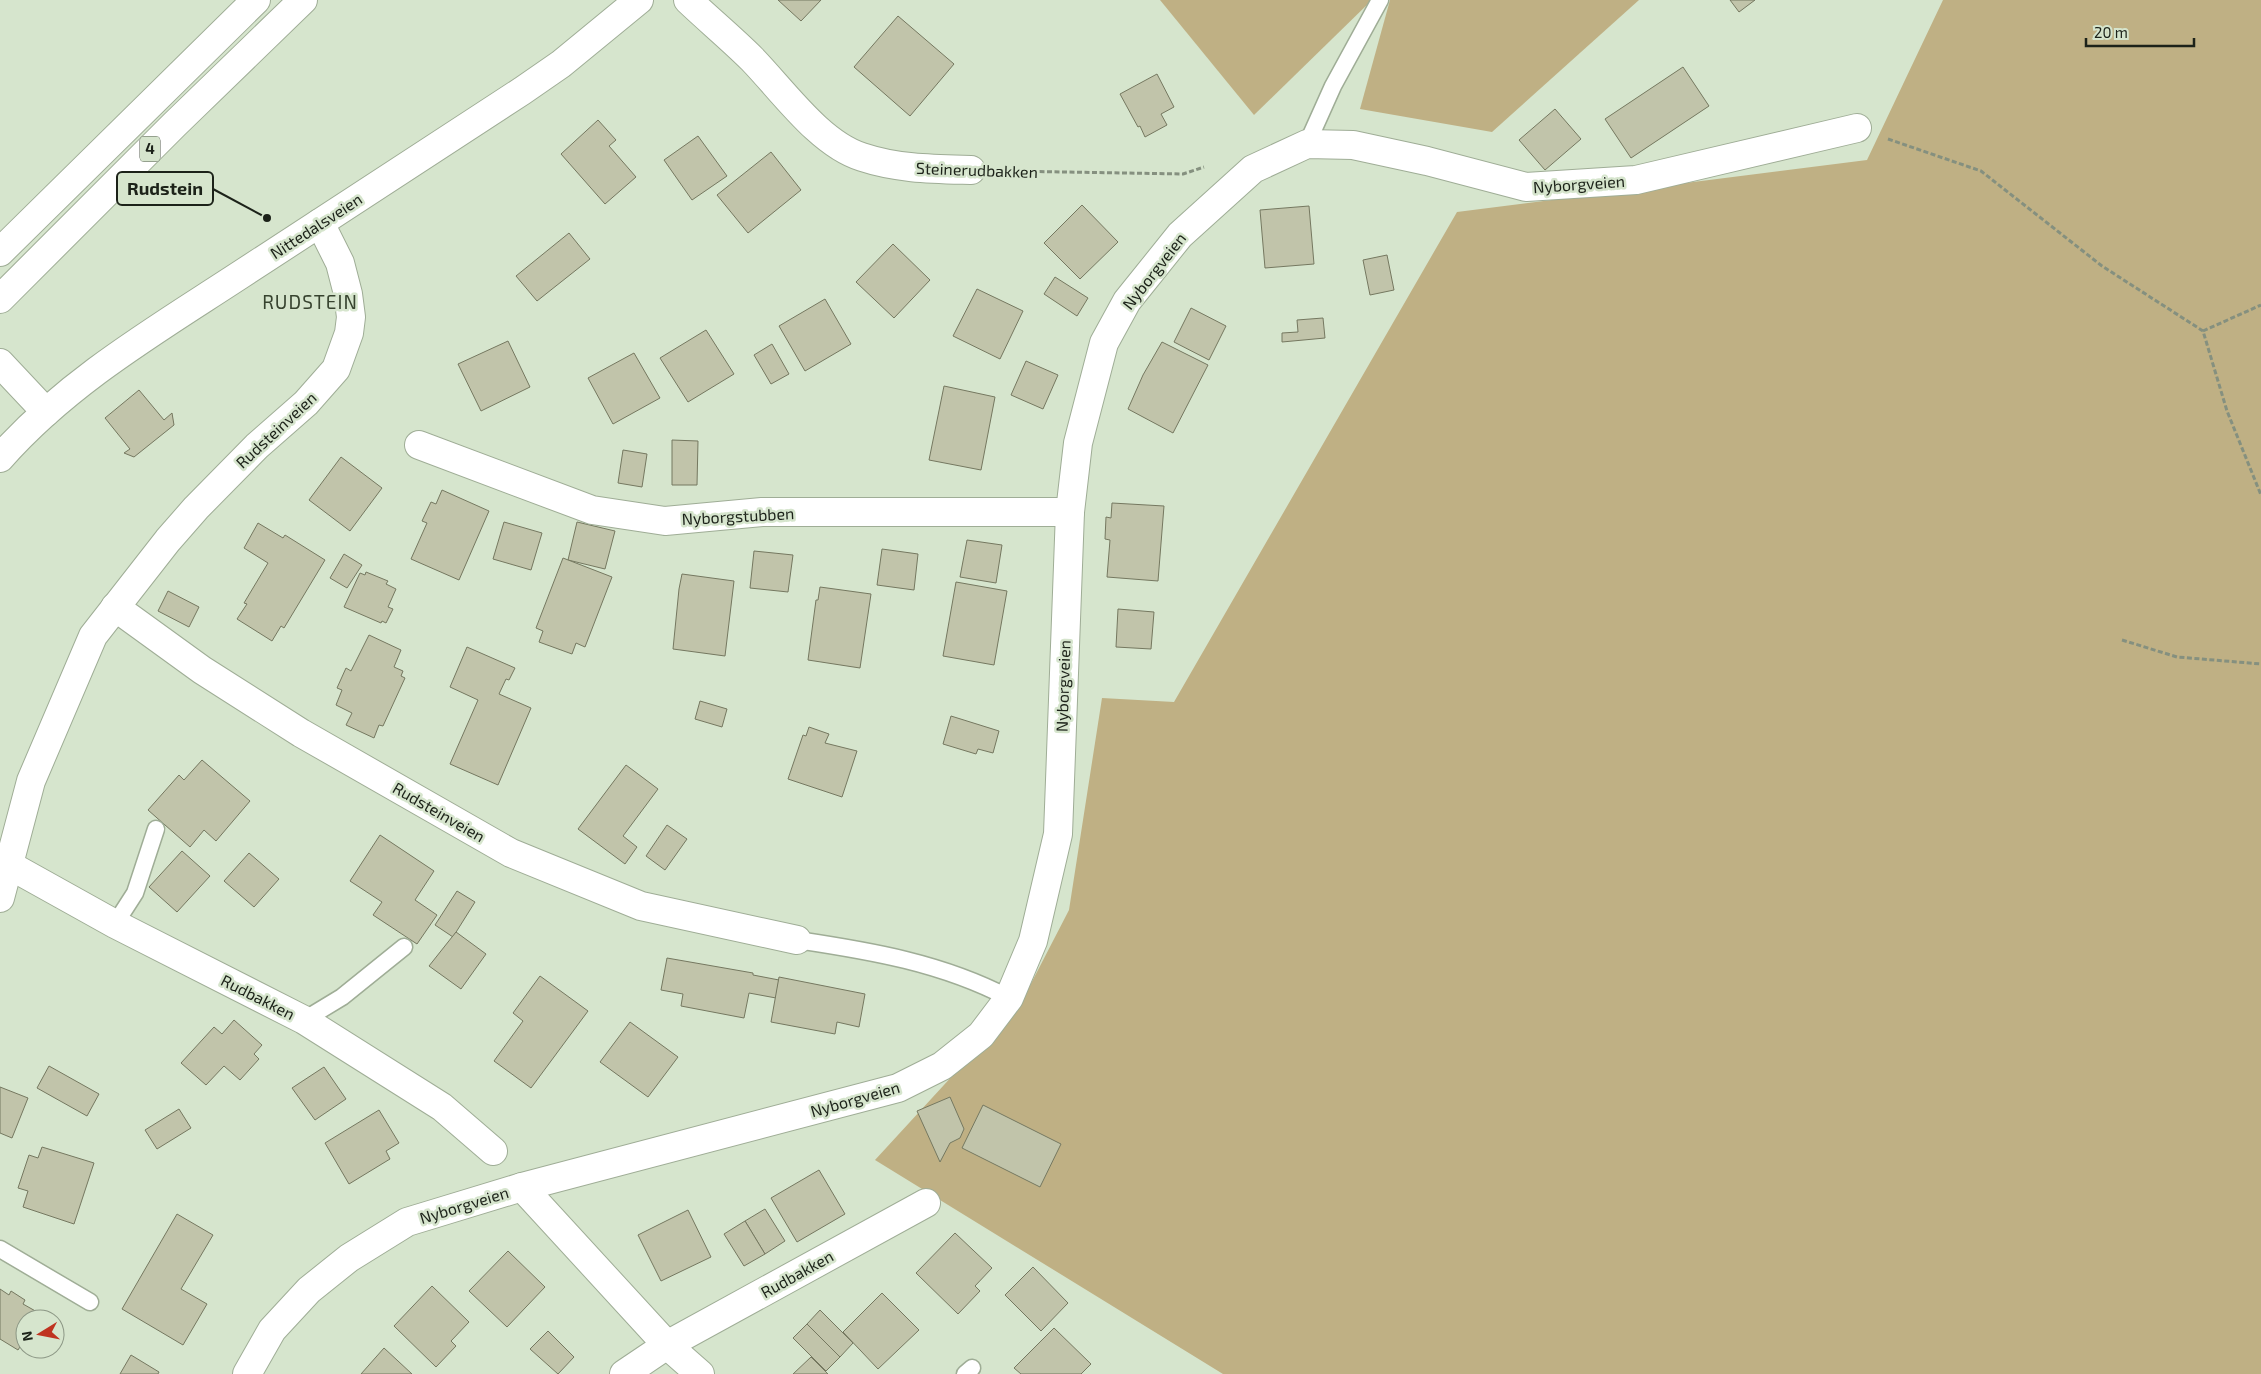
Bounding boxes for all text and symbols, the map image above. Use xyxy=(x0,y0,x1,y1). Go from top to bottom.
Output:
scale bar xyxy=(2086,15,2194,47)
text: 20 m xyxy=(2094,23,2128,41)
road number: 4 xyxy=(140,136,160,162)
street label: Steinerudbakken xyxy=(916,158,1038,181)
street label: Nyborgveien xyxy=(1532,171,1626,196)
callout: Rudstein xyxy=(117,172,213,205)
text: Rudstein xyxy=(127,177,203,199)
street label: Nittedalsveien xyxy=(266,189,365,262)
street label: Nyborgveien xyxy=(1118,229,1189,313)
district label: RUDSTEIN xyxy=(262,290,358,313)
street label: Rudsteinveien xyxy=(231,388,320,472)
street label: Nyborgstubben xyxy=(681,503,795,528)
street label: Nyborgveien xyxy=(1051,640,1074,732)
street label: Rudsteinveien xyxy=(390,778,489,846)
street label: Rudbakken xyxy=(218,970,298,1023)
street label: Nyborgveien xyxy=(808,1077,902,1120)
street label: Nyborgveien xyxy=(417,1182,511,1227)
street label: Rudbakken xyxy=(757,1246,836,1301)
north arrow xyxy=(15,1309,65,1359)
text: N xyxy=(17,1330,36,1343)

